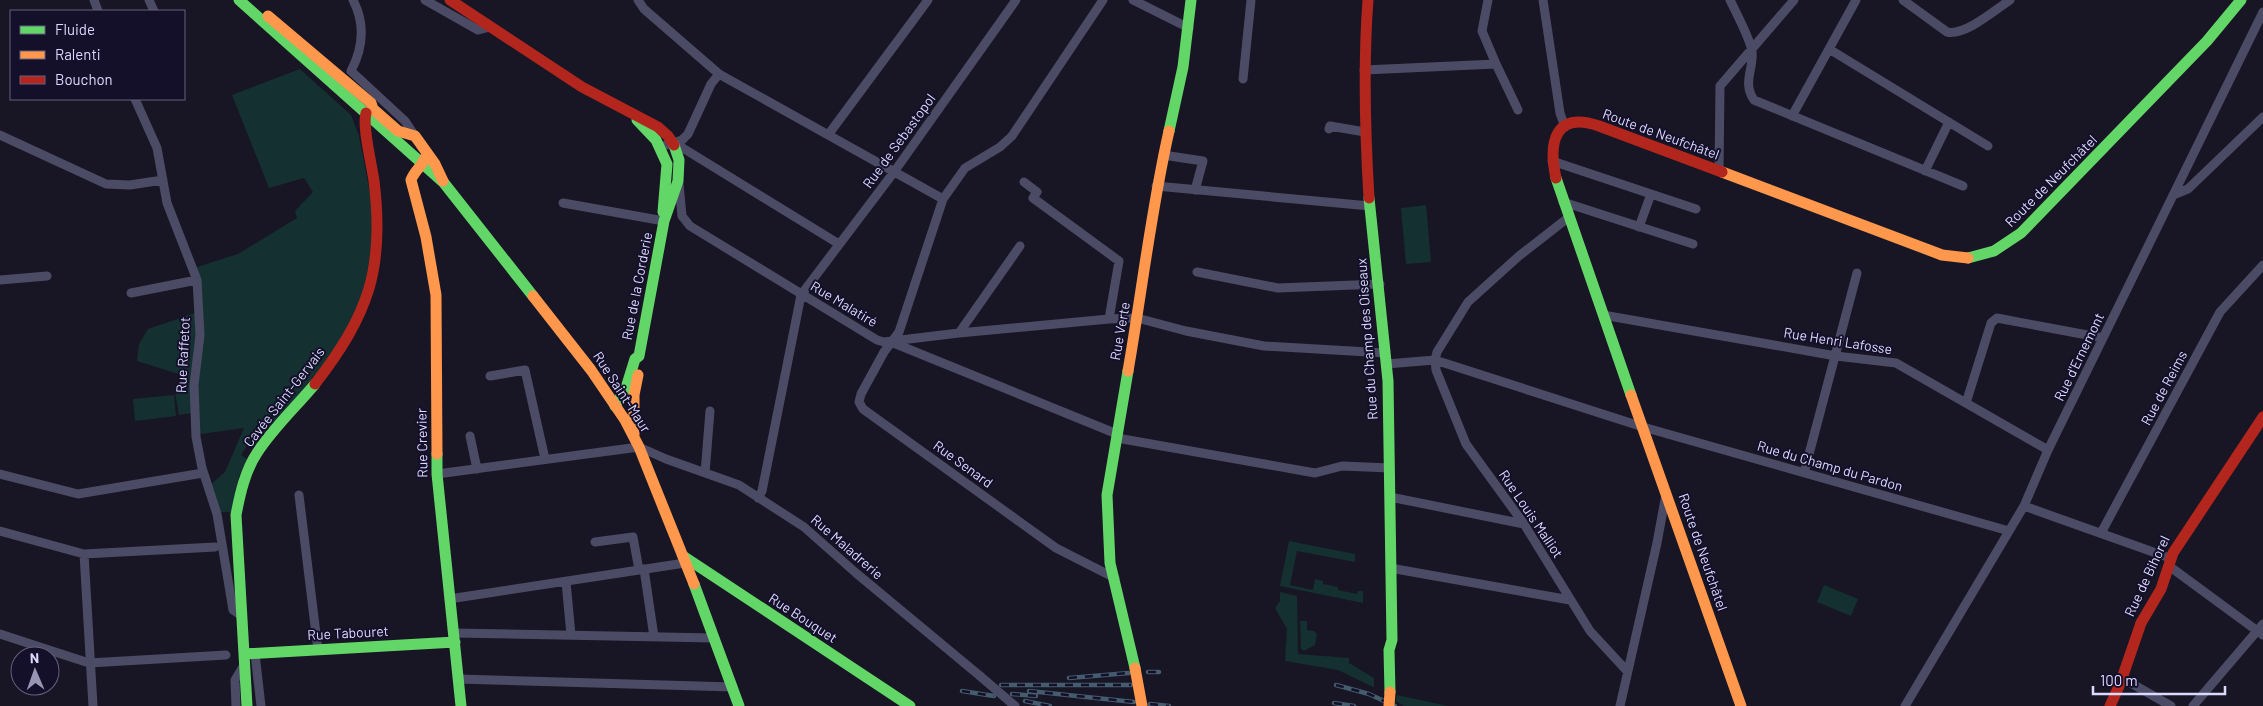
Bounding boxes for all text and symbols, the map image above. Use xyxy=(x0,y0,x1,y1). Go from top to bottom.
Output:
legend xyxy=(10,10,185,100)
text: Fluide xyxy=(55,20,95,38)
text: Ralenti xyxy=(55,45,101,63)
text: Bouchon xyxy=(55,70,113,88)
street label: Rue de Sebastopol xyxy=(859,90,939,191)
street label: Route de Neufchâtel xyxy=(1600,105,1722,163)
street label: Route de Neufchâtel xyxy=(2001,131,2100,230)
street label: Rue de la Corderie xyxy=(618,230,655,341)
street label: Rue du Champ des Oiseaux xyxy=(1352,257,1381,420)
street label: Rue Malatiré xyxy=(808,277,881,330)
street label: Rue Verte xyxy=(1106,300,1133,361)
street label: Rue d'Ernemont xyxy=(2050,310,2107,404)
street label: Rue Raffetot xyxy=(172,316,193,393)
street label: Rue Henri Lafosse xyxy=(1783,324,1894,357)
street label: Cavée Saint-Gervais xyxy=(239,343,328,450)
street label: Rue de Reims xyxy=(2137,347,2190,428)
street label: Rue Saint-Maur xyxy=(590,348,655,435)
street label: Rue Crevier xyxy=(412,408,431,478)
street label: Rue Senard xyxy=(930,436,996,491)
street label: Rue du Champ du Pardon xyxy=(1755,437,1905,494)
street label: Rue Louis Malliot xyxy=(1496,467,1567,561)
street label: Route de Neufchâtel xyxy=(1675,491,1732,613)
street label: Rue Maladrerie xyxy=(808,511,887,583)
street label: Rue de Bihorel xyxy=(2120,533,2173,619)
street label: Rue Bouquet xyxy=(766,589,841,646)
street label: Rue Tabouret xyxy=(307,622,389,643)
north arrow xyxy=(10,646,60,696)
text: N xyxy=(30,649,39,666)
scale bar xyxy=(2093,664,2226,696)
text: 100 m xyxy=(2100,671,2138,689)

